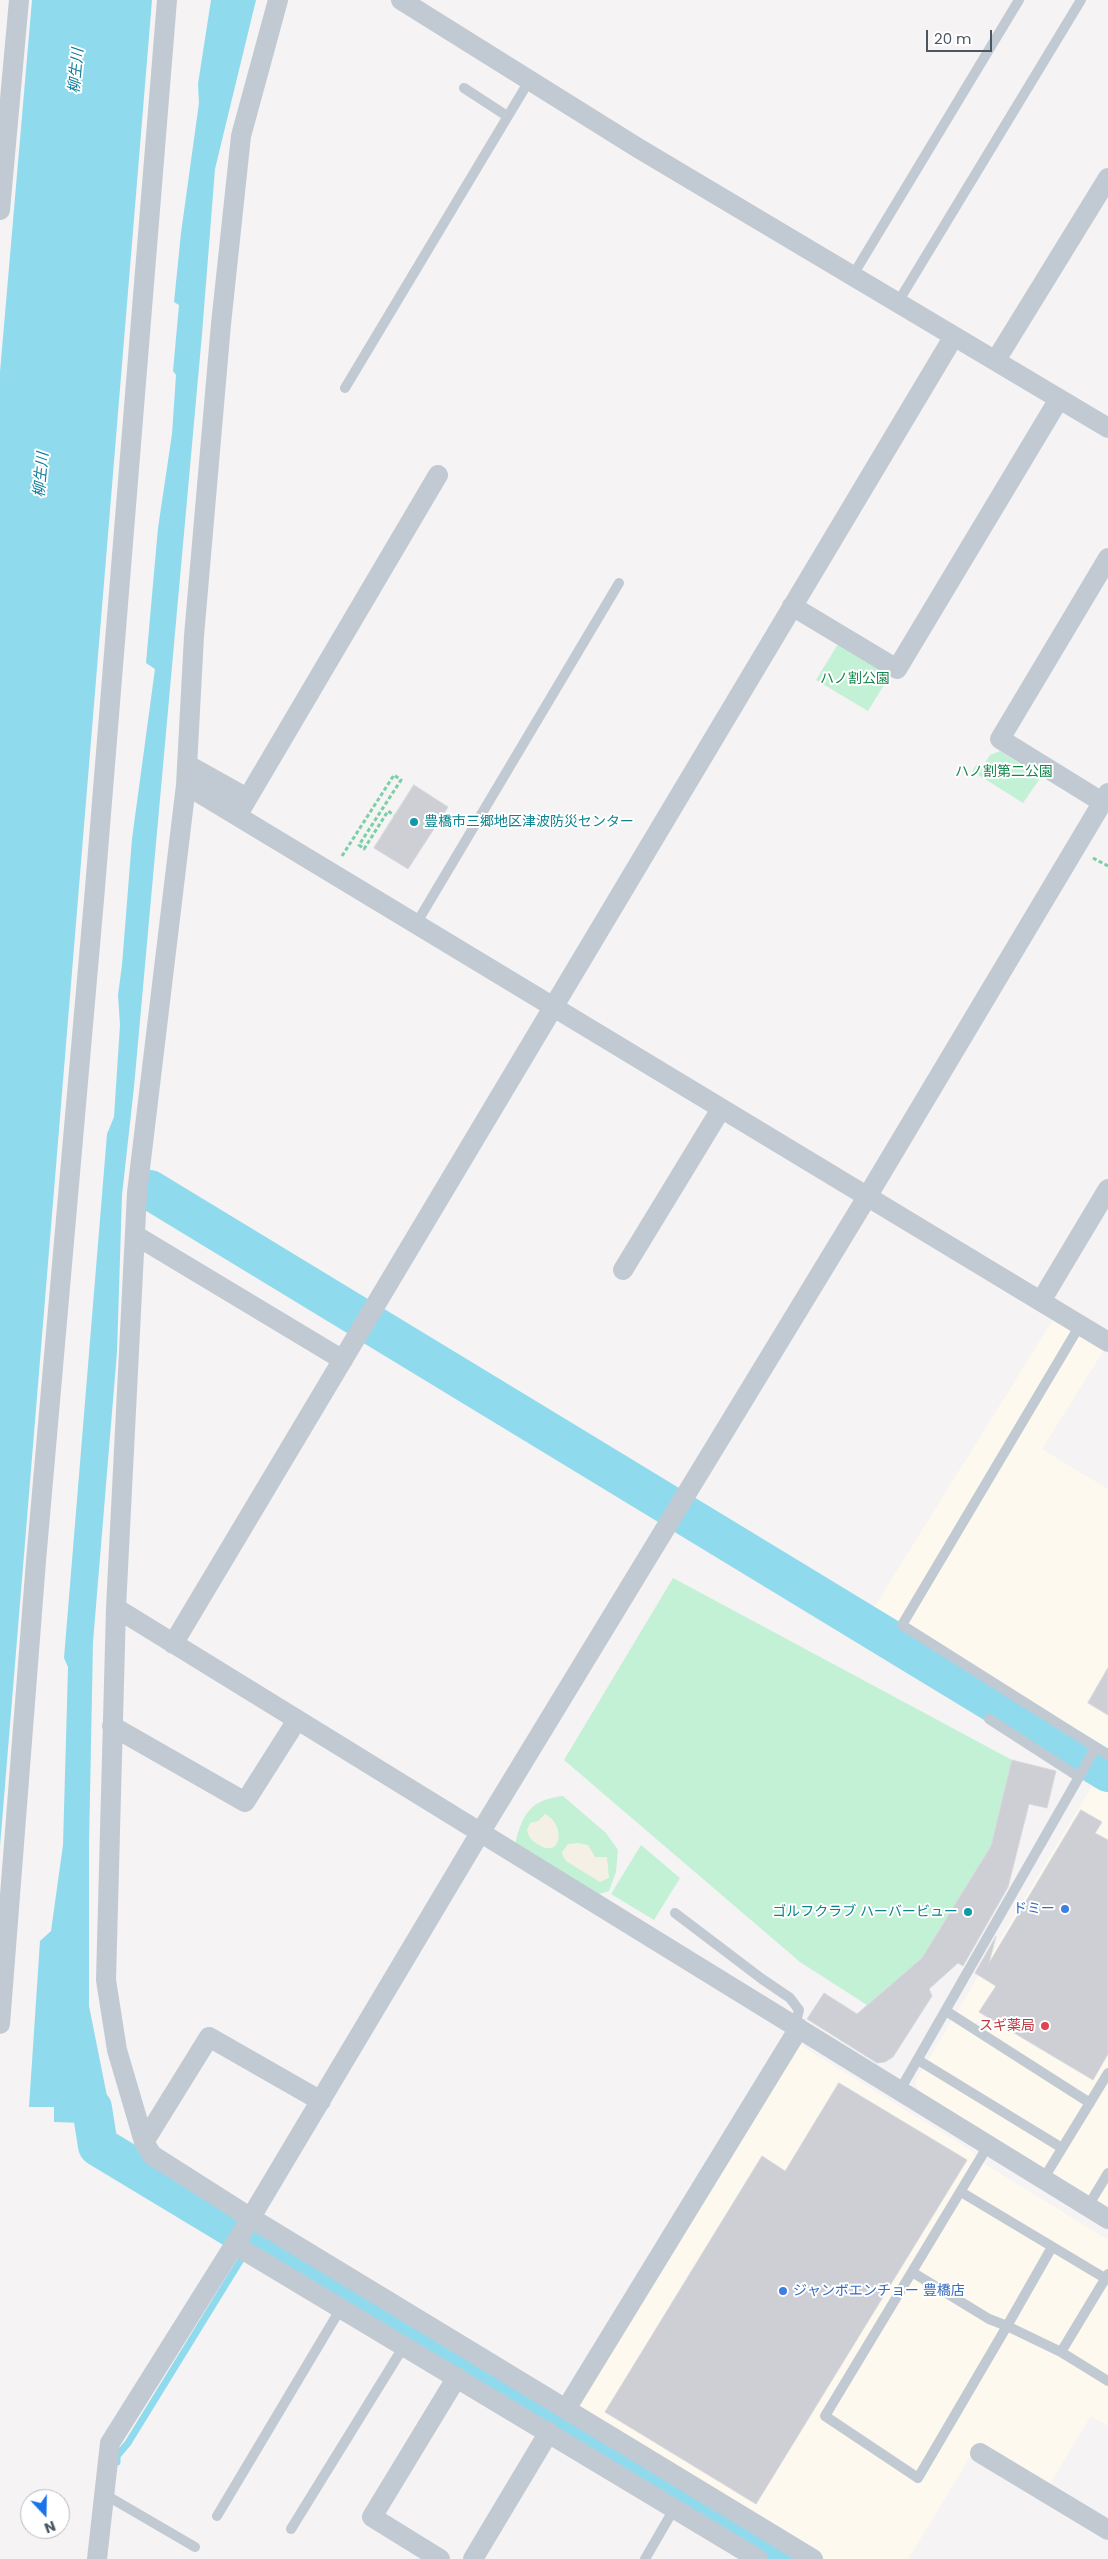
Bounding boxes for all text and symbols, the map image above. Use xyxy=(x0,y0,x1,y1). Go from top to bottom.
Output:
scale bar xyxy=(928,20,994,52)
text: 20 m xyxy=(934,28,972,49)
water label: 柳生川 xyxy=(66,48,88,94)
water label: 柳生川 xyxy=(31,452,53,498)
park label: ハノ割公園 xyxy=(820,671,890,687)
park label: ハノ割第二公園 xyxy=(955,764,1053,780)
place label: 豊橋市三郷地区津波防災センター xyxy=(424,814,634,830)
marker: 豊橋市三郷地区津波防災センター xyxy=(408,816,420,828)
place label: ドミー xyxy=(1013,1901,1055,1917)
marker: ドミー xyxy=(1059,1903,1071,1915)
place label: ゴルフクラブ ハーバービュー xyxy=(772,1904,958,1920)
marker: ゴルフクラブ ハーバービュー xyxy=(962,1906,974,1918)
place label: スギ薬局 xyxy=(979,2018,1035,2034)
marker: スギ薬局 xyxy=(1039,2020,1051,2032)
place label: ジャンボエンチョー 豊橋店 xyxy=(793,2283,965,2299)
marker: ジャンボエンチョー 豊橋店 xyxy=(777,2285,789,2297)
north arrow xyxy=(20,2489,70,2539)
text: N xyxy=(42,2516,59,2538)

